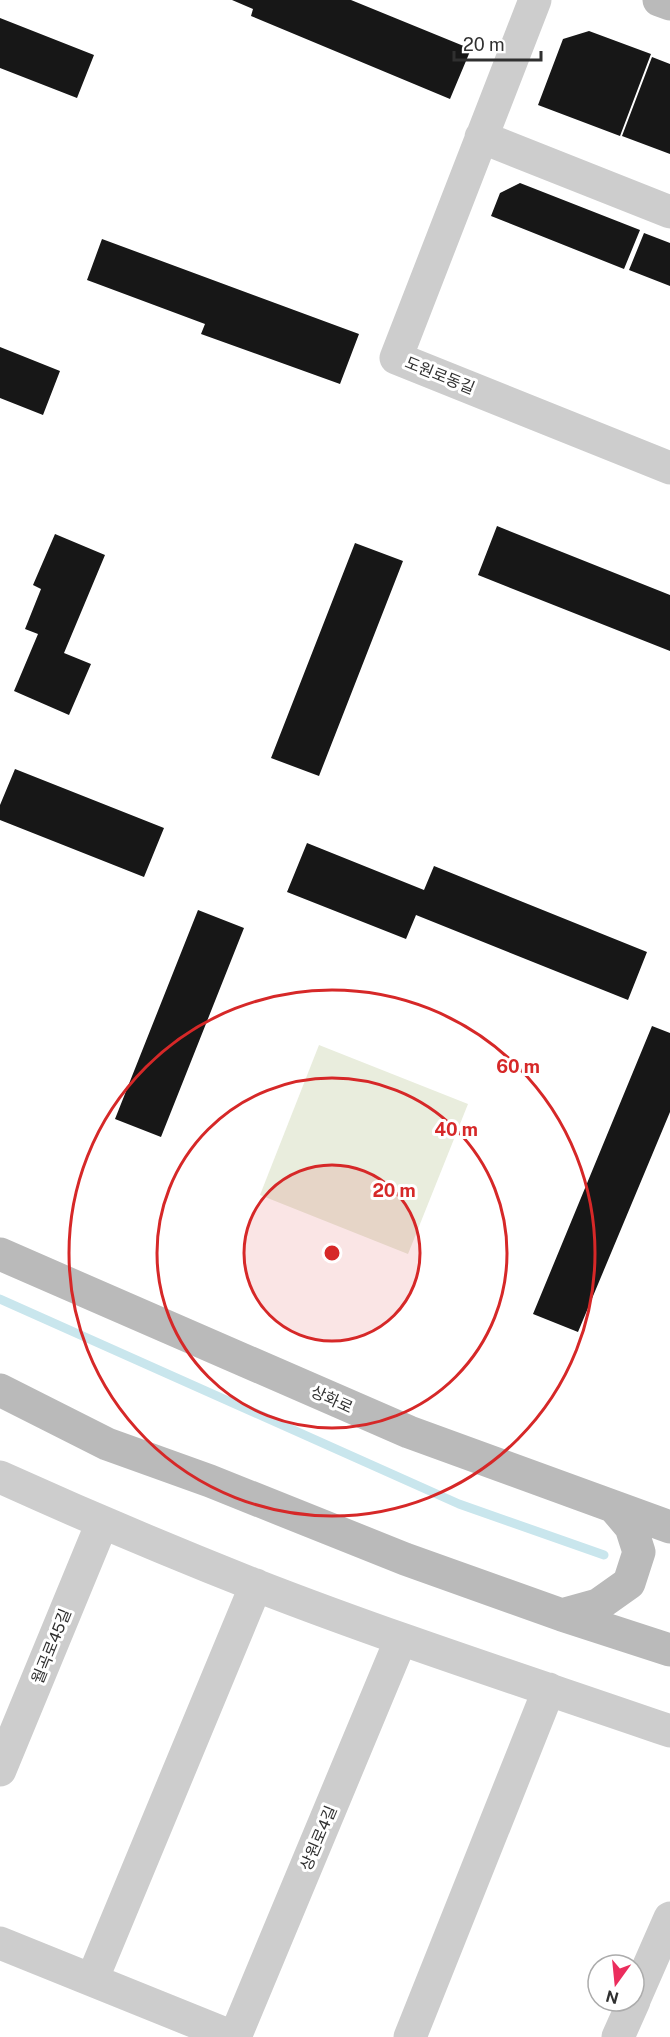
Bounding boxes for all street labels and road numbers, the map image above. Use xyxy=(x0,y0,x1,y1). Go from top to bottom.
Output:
street label: 도원로동길 xyxy=(402,353,477,398)
street label: 상화로 xyxy=(308,1382,356,1417)
street label: 월곡로45길 xyxy=(28,1606,75,1686)
street label: 상원로4길 xyxy=(296,1803,341,1874)

